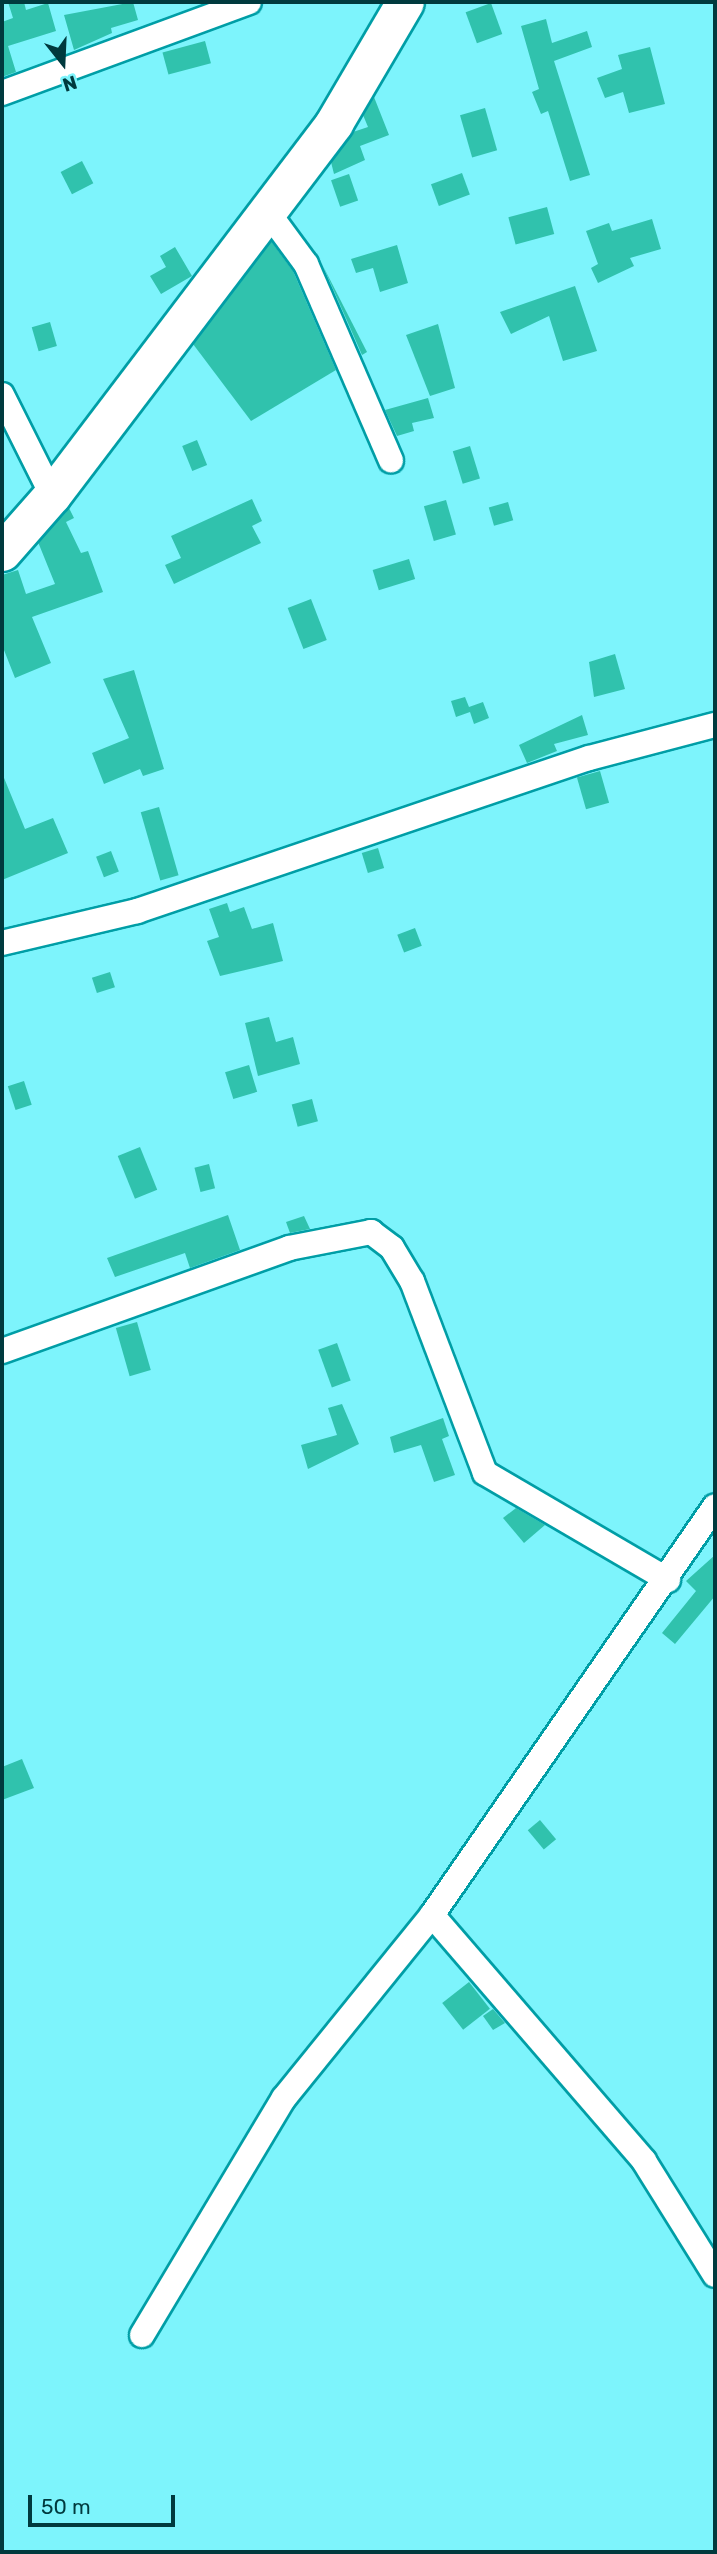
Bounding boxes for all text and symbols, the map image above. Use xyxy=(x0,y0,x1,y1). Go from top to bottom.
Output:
north arrow xyxy=(28,28,98,98)
text: N xyxy=(60,70,80,96)
scale bar xyxy=(32,2480,178,2524)
text: 50 m xyxy=(41,2494,91,2519)

